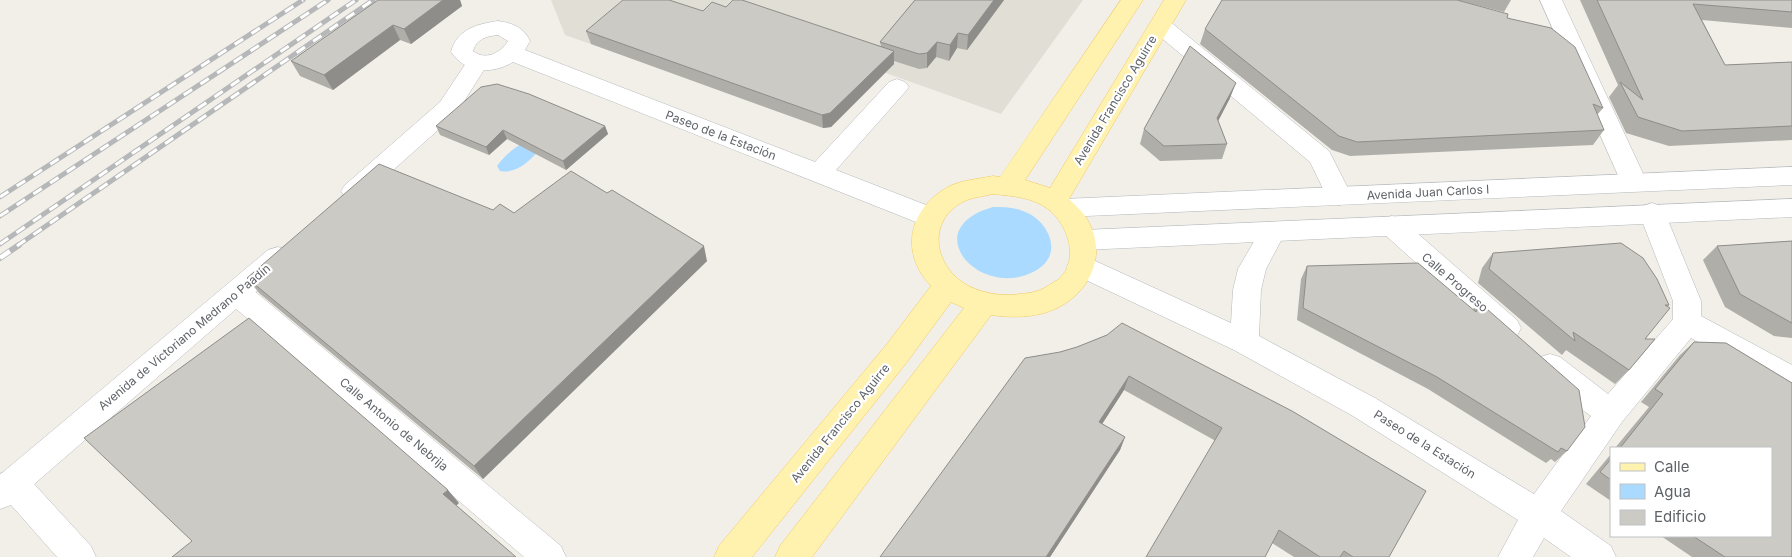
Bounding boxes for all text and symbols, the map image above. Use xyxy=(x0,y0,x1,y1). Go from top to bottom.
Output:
street label: Avenida Francisco Aguirre xyxy=(1070,32,1160,168)
street label: Paseo de la Estación xyxy=(664,107,778,163)
street label: Avenida Juan Carlos I xyxy=(1366,181,1490,203)
street label: Calle Progreso xyxy=(1419,249,1491,315)
street label: Avenida de Victoriano Medrano Paadin xyxy=(95,261,273,413)
street label: Avenida Francisco Aguirre xyxy=(787,361,893,485)
street label: Calle Antonio de Nebrija xyxy=(337,374,451,474)
street label: Paseo de la Estación xyxy=(1371,407,1479,481)
legend xyxy=(1610,447,1772,537)
text: Calle xyxy=(1654,457,1689,476)
text: Agua xyxy=(1654,482,1691,501)
text: Edificio xyxy=(1654,507,1706,526)

